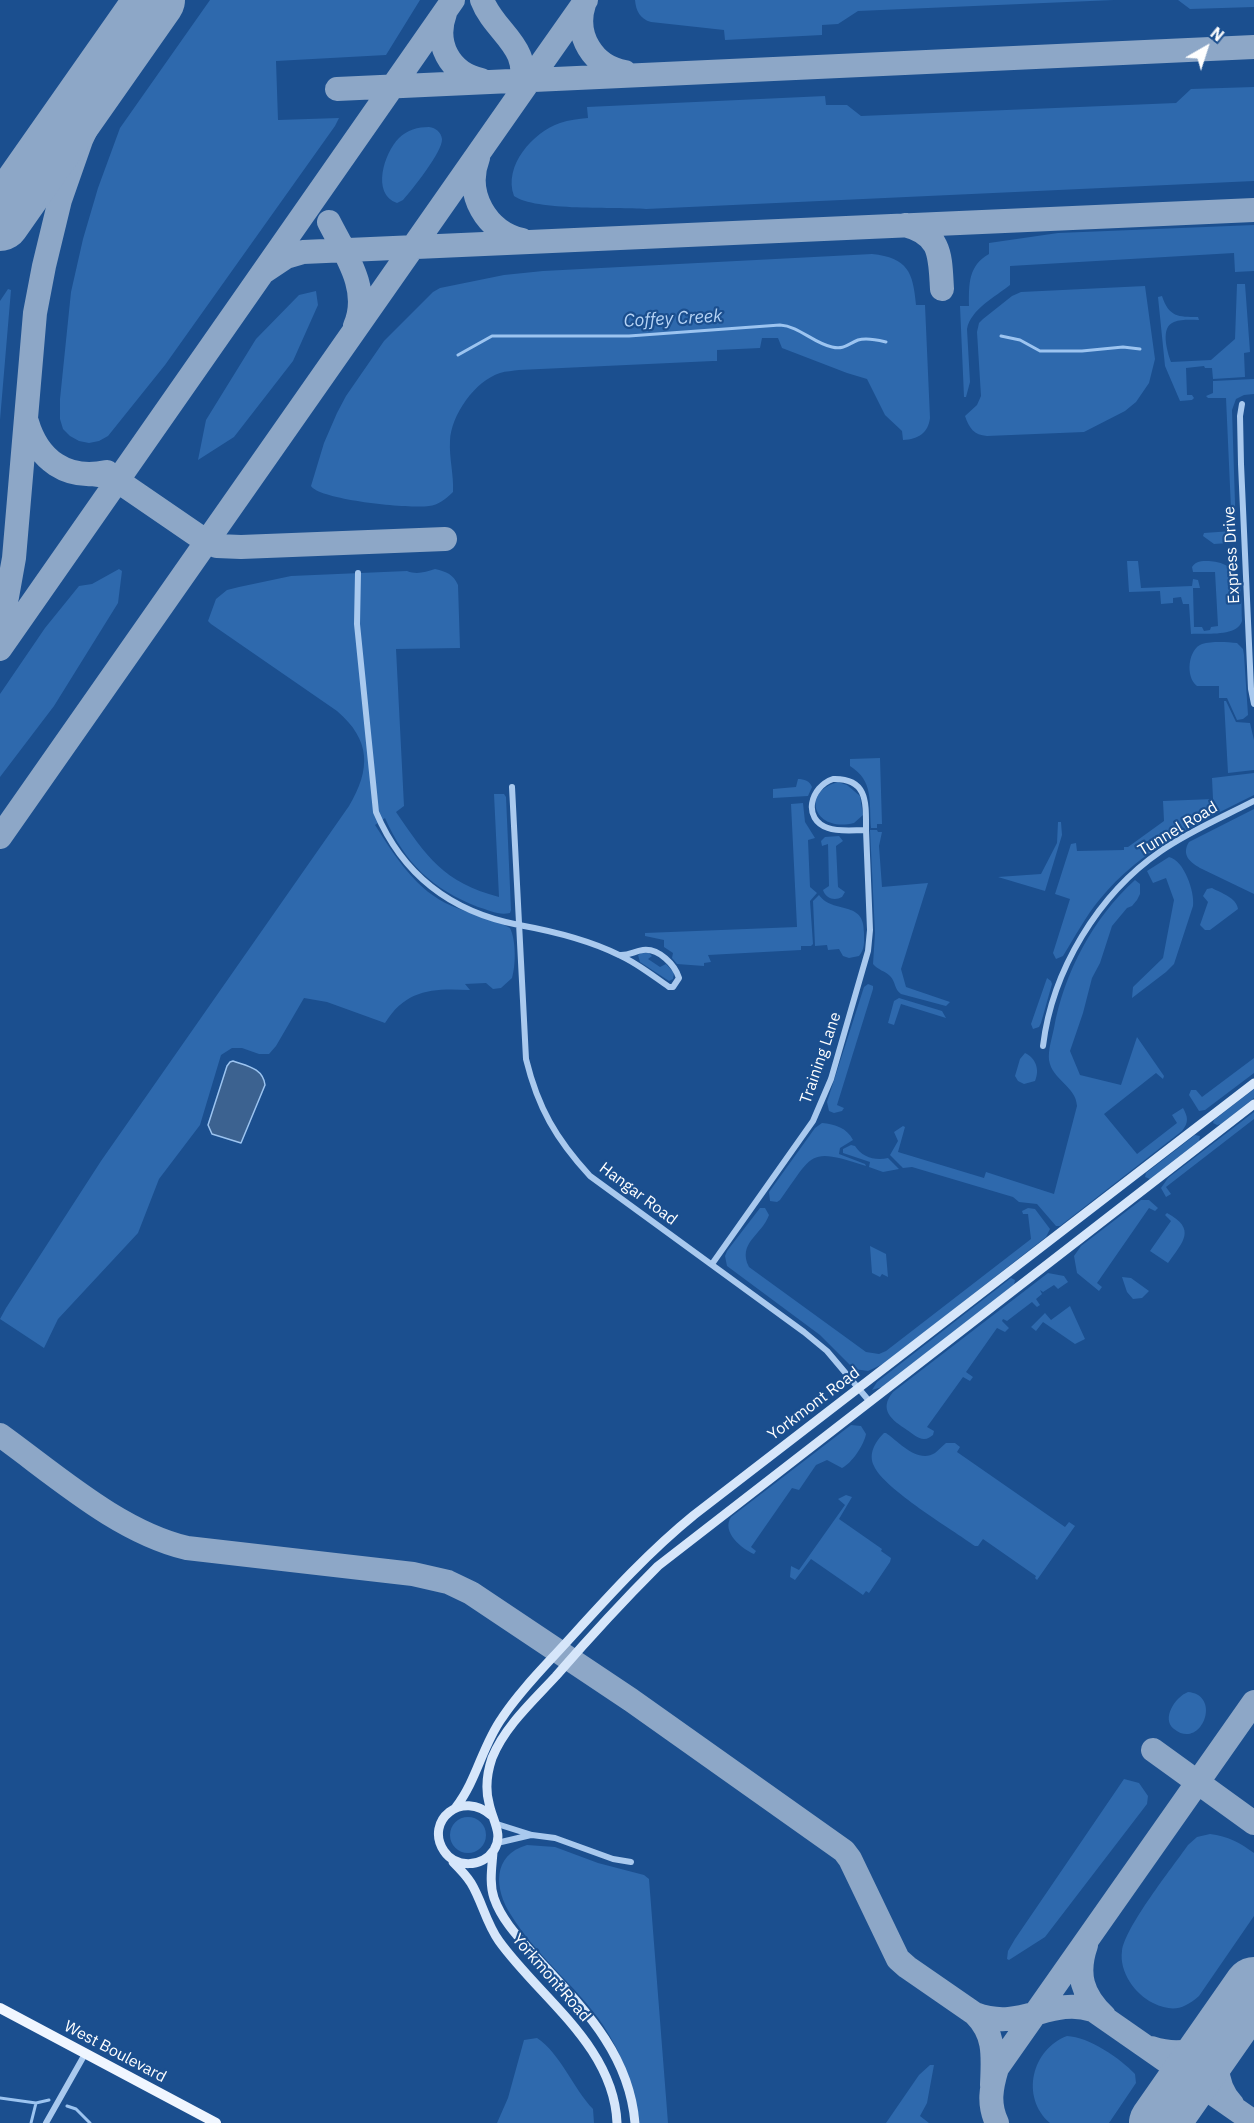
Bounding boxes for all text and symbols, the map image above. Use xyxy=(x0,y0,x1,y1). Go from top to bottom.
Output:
north arrow xyxy=(1176,18,1236,78)
text: N xyxy=(1207,23,1228,45)
water label: Coffey Creek xyxy=(623,306,723,332)
street label: Express Drive xyxy=(1220,506,1244,604)
street label: Tunnel Road xyxy=(1135,798,1221,860)
street label: Training Lane xyxy=(796,1010,846,1106)
street label: Hangar Road xyxy=(595,1159,681,1229)
street label: Yorkmont Road xyxy=(764,1363,864,1445)
street label: Yorkmont Road xyxy=(508,1930,594,2026)
street label: West Boulevard xyxy=(61,2017,169,2087)

